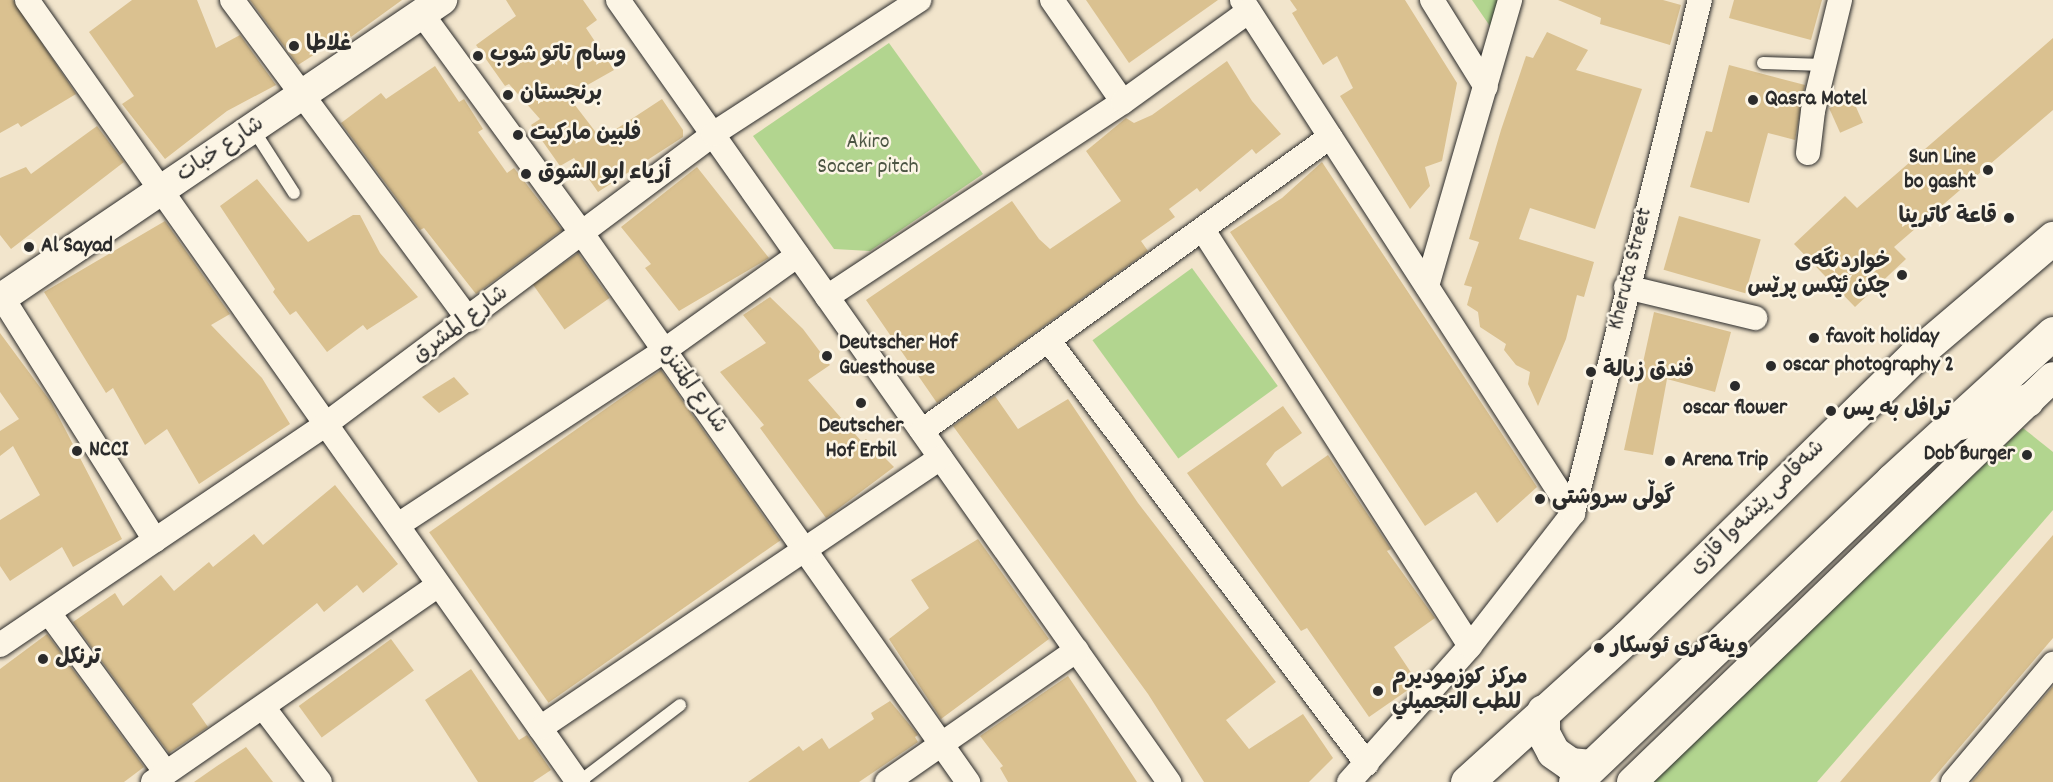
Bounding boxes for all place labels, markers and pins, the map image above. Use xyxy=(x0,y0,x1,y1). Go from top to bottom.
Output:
place label: غلاطا xyxy=(306,33,352,59)
marker: غلاطا xyxy=(287,39,301,53)
place label: وسام تاتو شوب xyxy=(490,43,626,69)
marker: وسام تاتو شوب xyxy=(471,49,485,63)
place label: برنجستان xyxy=(520,82,602,108)
place label: Qasra Motel xyxy=(1765,87,1867,113)
marker: برنجستان xyxy=(501,88,515,102)
marker: Qasra Motel xyxy=(1746,93,1760,107)
place label: فلبين ماركيت xyxy=(530,122,641,148)
marker: فلبين ماركيت xyxy=(511,128,525,142)
place label: Sun Line bo gasht xyxy=(1904,144,1976,196)
place label: أزياء ابو الشوق xyxy=(538,161,670,187)
marker: Sun Line bo gasht xyxy=(1981,163,1995,177)
marker: أزياء ابو الشوق xyxy=(519,167,533,181)
place label: قاعة كاترينا xyxy=(1898,205,1997,231)
marker: قاعة كاترينا xyxy=(2002,211,2016,225)
place label: Al Sayad xyxy=(41,234,113,260)
marker: Al Sayad xyxy=(22,240,36,254)
place label: خواردنگەی چکن ئێکس پرێس xyxy=(1748,249,1890,300)
marker: خواردنگەی چکن ئێکس پرێس xyxy=(1895,268,1909,282)
place label: favoit holiday xyxy=(1826,325,1939,351)
place label: Deutscher Hof Guesthouse xyxy=(839,330,957,382)
marker: favoit holiday xyxy=(1807,331,1821,345)
marker: Deutscher Hof Guesthouse xyxy=(820,349,834,363)
place label: oscar photography 2 xyxy=(1783,353,1954,379)
place label: فندق زبالة xyxy=(1603,359,1694,385)
marker: oscar photography 2 xyxy=(1764,359,1778,373)
marker: فندق زبالة xyxy=(1584,365,1598,379)
marker: oscar flower xyxy=(1728,379,1742,393)
marker: Deutscher Hof Erbil xyxy=(854,396,868,410)
place label: oscar flower xyxy=(1683,396,1787,422)
place label: ترافل به يس xyxy=(1843,398,1950,424)
marker: ترافل به يس xyxy=(1824,404,1838,418)
place label: Deutscher Hof Erbil xyxy=(819,413,903,464)
place label: NCCI xyxy=(89,438,128,464)
place label: Dob Burger xyxy=(1924,442,2015,468)
marker: NCCI xyxy=(70,444,84,458)
place label: Arena Trip xyxy=(1682,448,1769,474)
marker: Dob Burger xyxy=(2020,448,2034,462)
marker: Arena Trip xyxy=(1663,454,1677,468)
place label: گوڵی سروشتی xyxy=(1552,486,1675,512)
marker: گوڵی سروشتی xyxy=(1533,492,1547,506)
place label: وينةكرى ئوسكار xyxy=(1611,635,1749,661)
marker: وينةكرى ئوسكار xyxy=(1592,641,1606,655)
place label: ترنكل xyxy=(55,646,100,672)
marker: ترنكل xyxy=(36,652,50,666)
place label: مركز كوزموديرم للطب التجميلي xyxy=(1392,665,1528,716)
marker: مركز كوزموديرم للطب التجميلي xyxy=(1369,682,1387,700)

